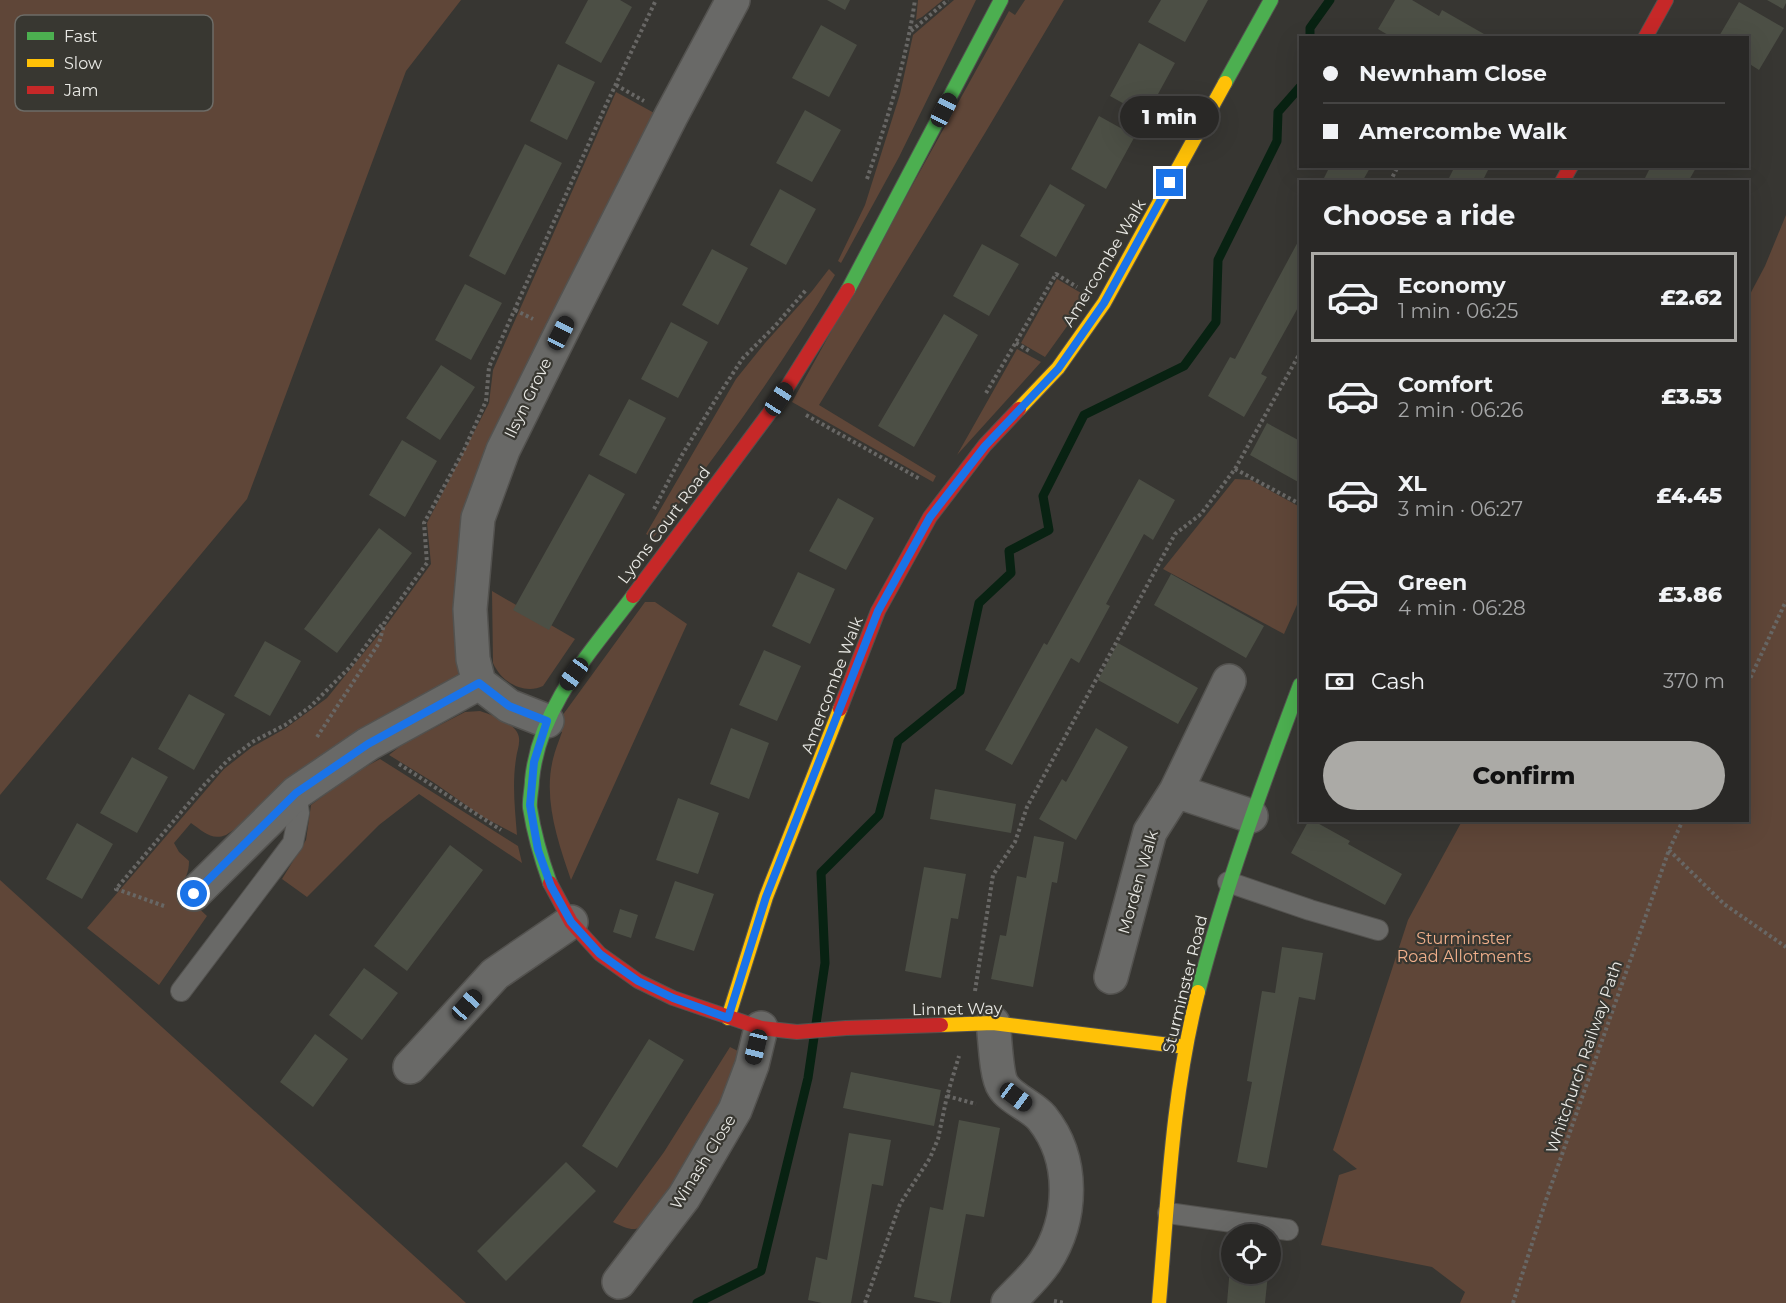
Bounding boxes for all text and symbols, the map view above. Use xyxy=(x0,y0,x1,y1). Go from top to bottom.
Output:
legend xyxy=(15,15,213,111)
text: Fast xyxy=(64,27,98,46)
text: Slow xyxy=(64,54,102,73)
text: Newnham Close xyxy=(1359,60,1547,87)
text: Jam xyxy=(63,81,98,100)
car xyxy=(928,90,960,130)
callout: 1 min xyxy=(1120,96,1220,138)
text: 1 min xyxy=(1142,105,1197,129)
text: Amercombe Walk xyxy=(1359,118,1567,145)
route end xyxy=(1156,169,1183,196)
street label: Amercombe Walk xyxy=(1058,196,1150,330)
text: Choose a ride xyxy=(1323,199,1515,232)
icon: car xyxy=(1326,270,1380,324)
text: Economy xyxy=(1398,272,1506,299)
text: £2.62 xyxy=(1660,284,1722,311)
text: 1 min · 06:25 xyxy=(1398,299,1518,323)
car xyxy=(545,313,577,353)
street label: Ilsyn Grove xyxy=(500,355,556,441)
icon: car xyxy=(1326,369,1380,423)
text: Comfort xyxy=(1398,371,1493,398)
car xyxy=(762,379,796,419)
text: £3.53 xyxy=(1661,383,1722,410)
text: 2 min · 06:26 xyxy=(1398,398,1523,422)
street label: Lyons Court Road xyxy=(614,463,714,587)
icon: car xyxy=(1326,468,1380,522)
text: XL xyxy=(1398,470,1427,497)
text: £4.45 xyxy=(1657,482,1722,509)
text: 3 min · 06:27 xyxy=(1398,497,1523,521)
icon: car xyxy=(1326,567,1380,621)
text: Green xyxy=(1398,569,1467,596)
text: £3.86 xyxy=(1659,581,1722,608)
text: 4 min · 06:28 xyxy=(1398,596,1526,620)
street label: Amercombe Walk xyxy=(797,613,867,756)
car xyxy=(556,654,592,694)
icon: cash xyxy=(1323,665,1356,698)
text: Cash xyxy=(1371,668,1425,695)
text: 370 m xyxy=(1663,669,1725,693)
button: Confirm xyxy=(1323,741,1725,810)
street label: Morden Walk xyxy=(1114,827,1162,936)
route start xyxy=(180,880,207,907)
street label: Sturminster Road xyxy=(1159,913,1211,1055)
park label: Sturminster Road Allotments xyxy=(1397,929,1531,966)
street label: Whitchurch Railway Path xyxy=(1542,958,1626,1156)
car xyxy=(448,986,486,1024)
street label: Linnet Way xyxy=(912,999,1003,1019)
car xyxy=(743,1027,769,1067)
car xyxy=(996,1079,1036,1115)
street label: Winash Close xyxy=(666,1111,740,1213)
map controls xyxy=(1221,1224,1281,1284)
button: locate xyxy=(1221,1224,1281,1284)

